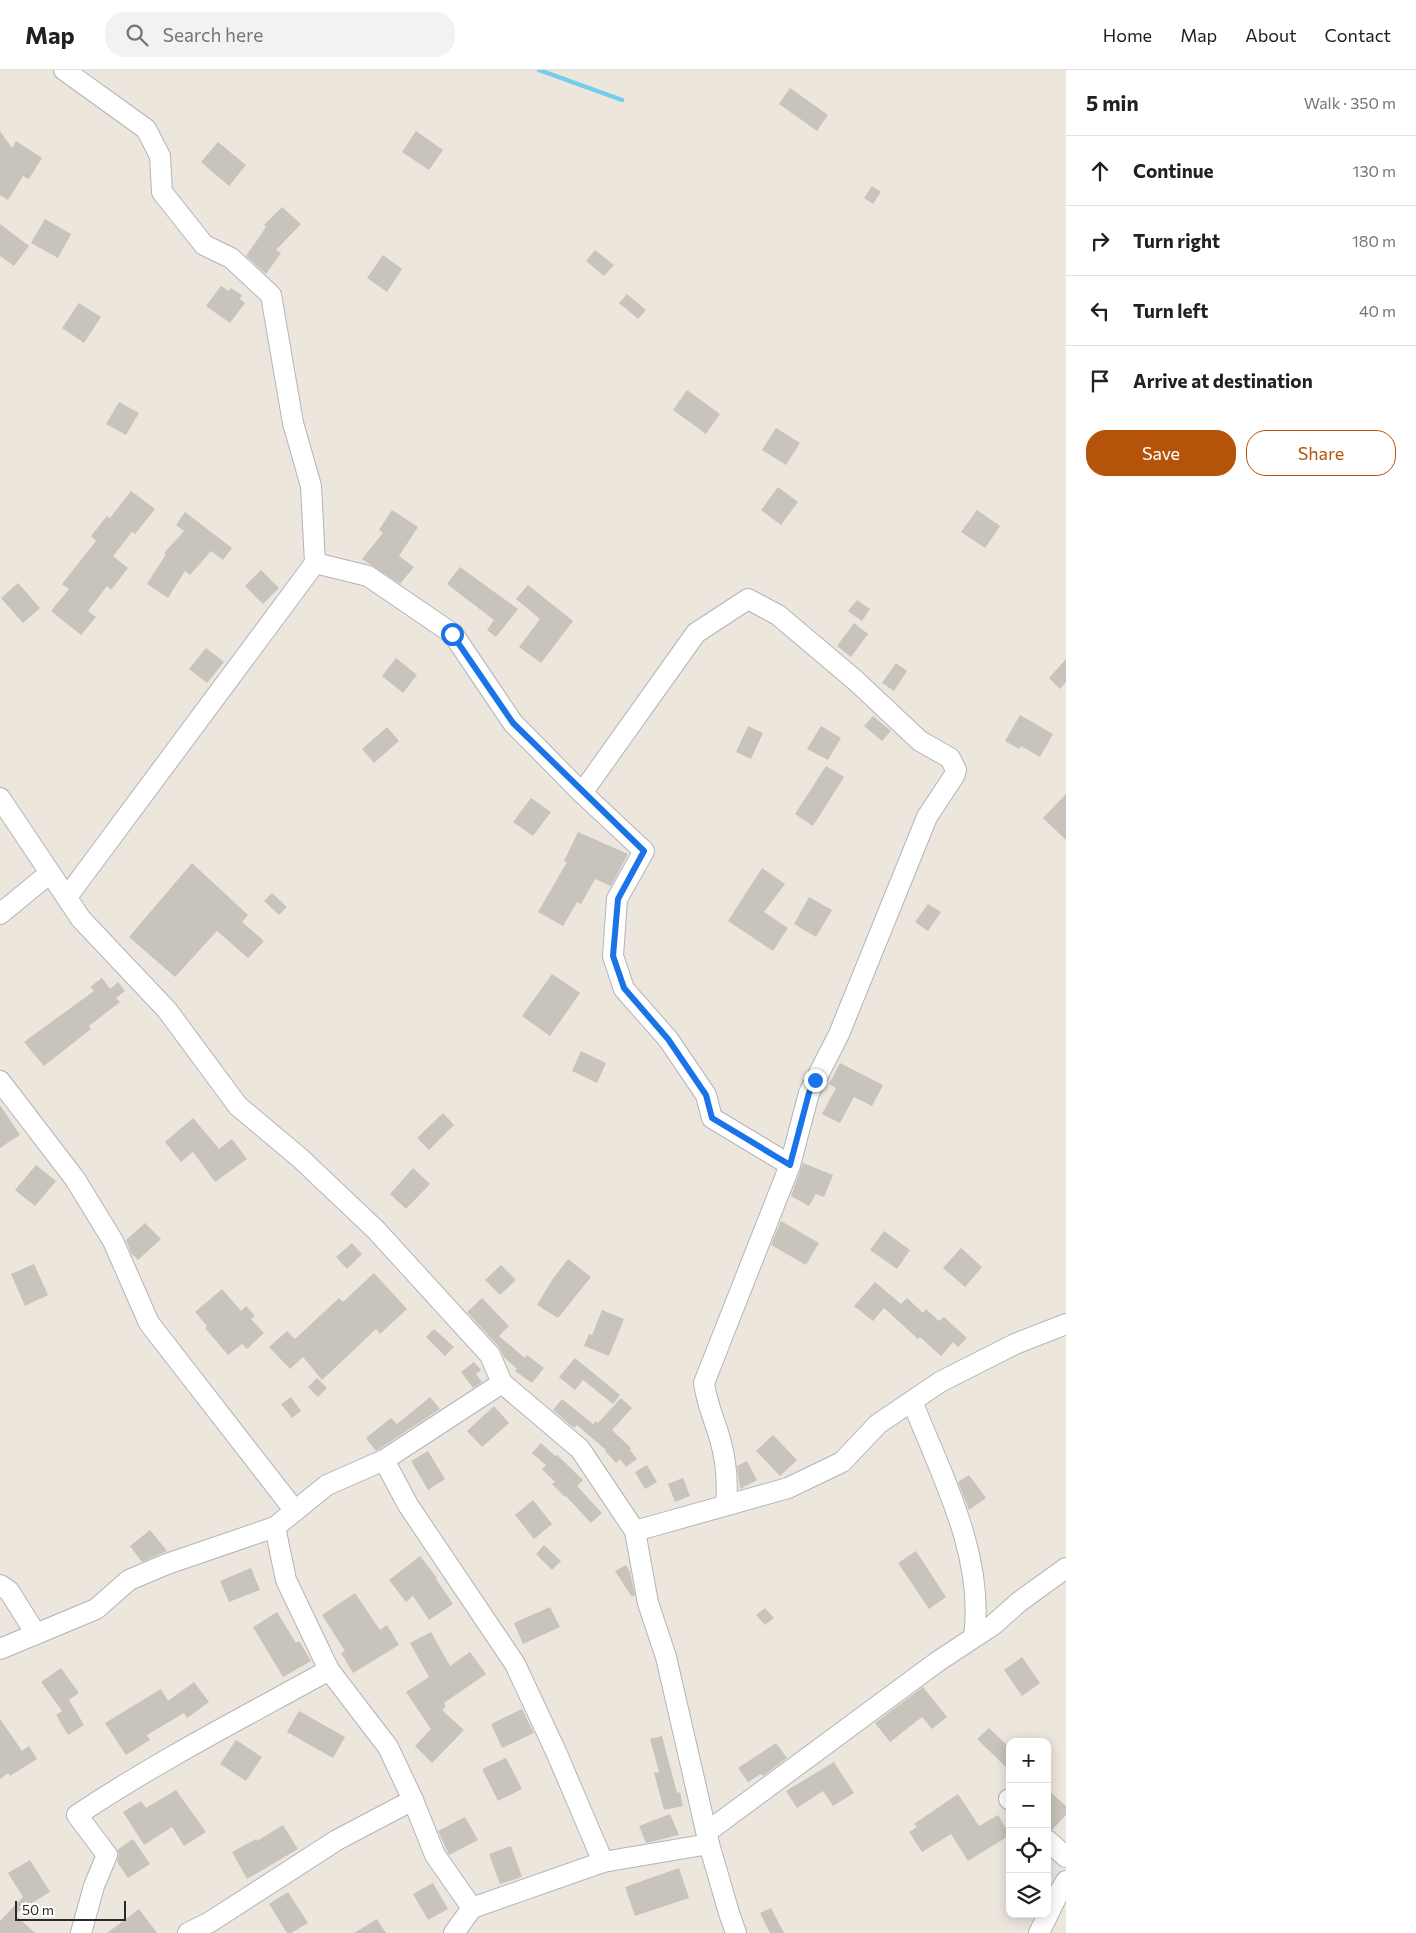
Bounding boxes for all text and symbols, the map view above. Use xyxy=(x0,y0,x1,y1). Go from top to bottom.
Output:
search box xyxy=(105,12,455,57)
text: Map xyxy=(25,20,75,49)
icon: search xyxy=(123,21,151,49)
text: Search here xyxy=(163,23,263,46)
text: Home xyxy=(1103,24,1152,46)
text: Map xyxy=(1180,24,1217,46)
text: About xyxy=(1245,24,1297,46)
text: Contact xyxy=(1325,24,1391,46)
text: 5 min xyxy=(1086,90,1139,115)
text: Walk · 350 m xyxy=(1304,93,1396,112)
icon: ahead xyxy=(1086,157,1114,185)
text: Continue xyxy=(1133,159,1213,182)
text: 130 m xyxy=(1353,161,1396,180)
icon: right xyxy=(1086,227,1114,255)
text: Turn right xyxy=(1133,229,1220,252)
text: 180 m xyxy=(1352,231,1396,250)
icon: left xyxy=(1086,297,1114,325)
text: Turn left xyxy=(1133,299,1208,322)
text: 40 m xyxy=(1359,301,1396,320)
icon: arrive xyxy=(1086,367,1114,395)
text: Arrive at destination xyxy=(1133,369,1313,392)
button: Save xyxy=(1086,430,1236,476)
button: Share xyxy=(1246,430,1396,476)
route start xyxy=(441,623,464,646)
route end xyxy=(804,1069,827,1092)
map controls xyxy=(1006,1738,1051,1918)
button: + xyxy=(1006,1738,1051,1783)
button: − xyxy=(1006,1783,1051,1828)
button: locate xyxy=(1006,1828,1051,1873)
button: layers xyxy=(1006,1873,1051,1918)
scale bar xyxy=(15,1898,126,1921)
text: 50 m xyxy=(22,1901,54,1918)

